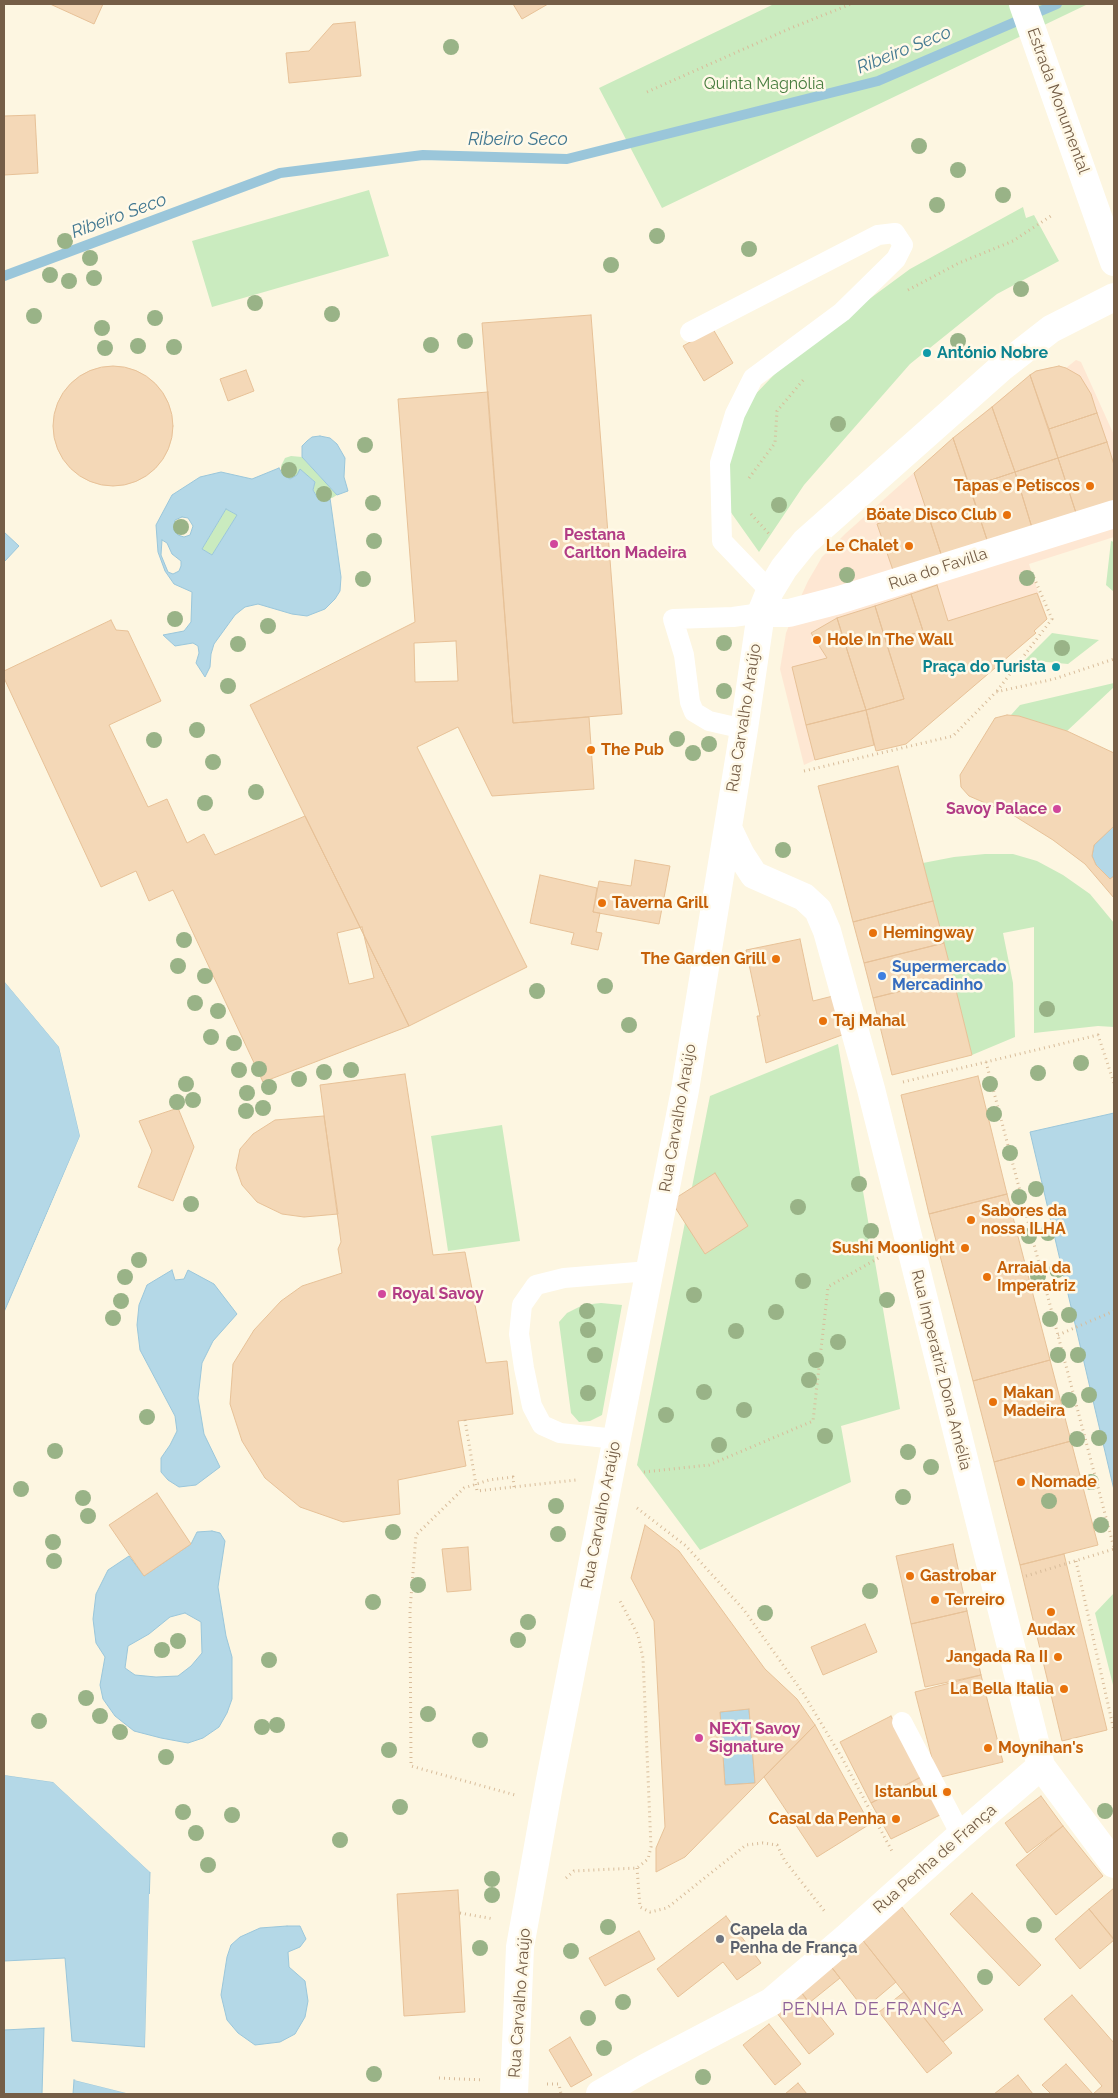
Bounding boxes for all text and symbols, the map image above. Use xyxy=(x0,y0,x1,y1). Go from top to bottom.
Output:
water label: Ribeiro Seco xyxy=(854,21,954,79)
street label: Estrada Monumental xyxy=(1023,25,1093,177)
park label: Quinta Magnólia xyxy=(704,74,824,94)
water label: Ribeiro Seco xyxy=(468,129,568,151)
water label: Ribeiro Seco xyxy=(68,189,170,243)
place label: António Nobre xyxy=(937,343,1048,363)
marker: António Nobre xyxy=(921,347,933,359)
place label: Tapas e Petiscos xyxy=(954,476,1080,496)
marker: Tapas e Petiscos xyxy=(1084,480,1096,492)
place label: Böate Disco Club xyxy=(866,505,997,525)
marker: Böate Disco Club xyxy=(1001,509,1013,521)
place label: Pestana Carlton Madeira xyxy=(564,525,687,563)
place label: Le Chalet xyxy=(826,536,899,556)
marker: Pestana Carlton Madeira xyxy=(548,538,560,550)
marker: Le Chalet xyxy=(903,540,915,552)
street label: Rua do Favilla xyxy=(886,544,990,594)
place label: Hole In The Wall xyxy=(827,630,953,650)
marker: Hole In The Wall xyxy=(811,634,823,646)
street label: Rua Carvalho Araújo xyxy=(723,642,765,794)
place label: Praça do Turista xyxy=(922,657,1046,677)
marker: Praça do Turista xyxy=(1050,661,1062,673)
place label: The Pub xyxy=(601,740,664,760)
marker: The Pub xyxy=(585,744,597,756)
place label: Savoy Palace xyxy=(946,799,1047,819)
marker: Savoy Palace xyxy=(1051,803,1063,815)
place label: Taverna Grill xyxy=(612,893,708,913)
marker: Taverna Grill xyxy=(596,897,608,909)
place label: Hemingway xyxy=(883,923,974,943)
marker: Hemingway xyxy=(867,927,879,939)
place label: The Garden Grill xyxy=(641,949,766,969)
marker: The Garden Grill xyxy=(770,953,782,965)
place label: Supermercado Mercadinho xyxy=(892,957,1006,995)
marker: Supermercado Mercadinho xyxy=(876,970,888,982)
place label: Taj Mahal xyxy=(833,1011,906,1031)
marker: Taj Mahal xyxy=(817,1015,829,1027)
street label: Rua Carvalho Araújo xyxy=(656,1042,700,1194)
place label: Sabores da nossa ILHA xyxy=(981,1201,1067,1239)
marker: Sabores da nossa ILHA xyxy=(965,1214,977,1226)
place label: Sushi Moonlight xyxy=(832,1238,955,1258)
marker: Sushi Moonlight xyxy=(959,1242,971,1254)
place label: Arraial da Imperatriz xyxy=(997,1258,1076,1296)
street label: Rua Imperatriz Dona Amélia xyxy=(907,1268,975,1472)
marker: Arraial da Imperatriz xyxy=(981,1271,993,1283)
place label: Royal Savoy xyxy=(392,1284,484,1304)
marker: Royal Savoy xyxy=(376,1288,388,1300)
place label: Makan Madeira xyxy=(1003,1383,1065,1421)
marker: Makan Madeira xyxy=(987,1396,999,1408)
street label: Rua Carvalho Araújo xyxy=(577,1440,625,1590)
place label: Nomade xyxy=(1031,1472,1097,1492)
marker: Nomade xyxy=(1015,1476,1027,1488)
place label: Gastrobar xyxy=(920,1566,996,1586)
marker: Gastrobar xyxy=(904,1570,916,1582)
place label: Terreiro xyxy=(945,1590,1005,1610)
marker: Terreiro xyxy=(929,1594,941,1606)
marker: Audax xyxy=(1045,1606,1057,1618)
place label: Audax xyxy=(1027,1620,1075,1640)
place label: Jangada Ra II xyxy=(946,1647,1048,1667)
marker: Jangada Ra II xyxy=(1052,1651,1064,1663)
place label: La Bella Italia xyxy=(950,1679,1054,1699)
marker: La Bella Italia xyxy=(1058,1683,1070,1695)
place label: NEXT Savoy Signature xyxy=(709,1719,800,1757)
marker: NEXT Savoy Signature xyxy=(693,1732,705,1744)
place label: Moynihan's xyxy=(998,1738,1083,1758)
marker: Moynihan's xyxy=(982,1742,994,1754)
place label: Istanbul xyxy=(875,1782,937,1802)
marker: Istanbul xyxy=(941,1786,953,1798)
street label: Rua Penha de França xyxy=(870,1800,1000,1918)
place label: Casal da Penha xyxy=(769,1809,886,1829)
marker: Casal da Penha xyxy=(890,1813,902,1825)
place label: Capela da Penha de França xyxy=(730,1920,857,1958)
street label: Rua Carvalho Araújo xyxy=(505,1928,535,2078)
marker: Capela da Penha de França xyxy=(714,1933,726,1945)
district label: PENHA DE FRANÇA xyxy=(780,1999,966,2021)

